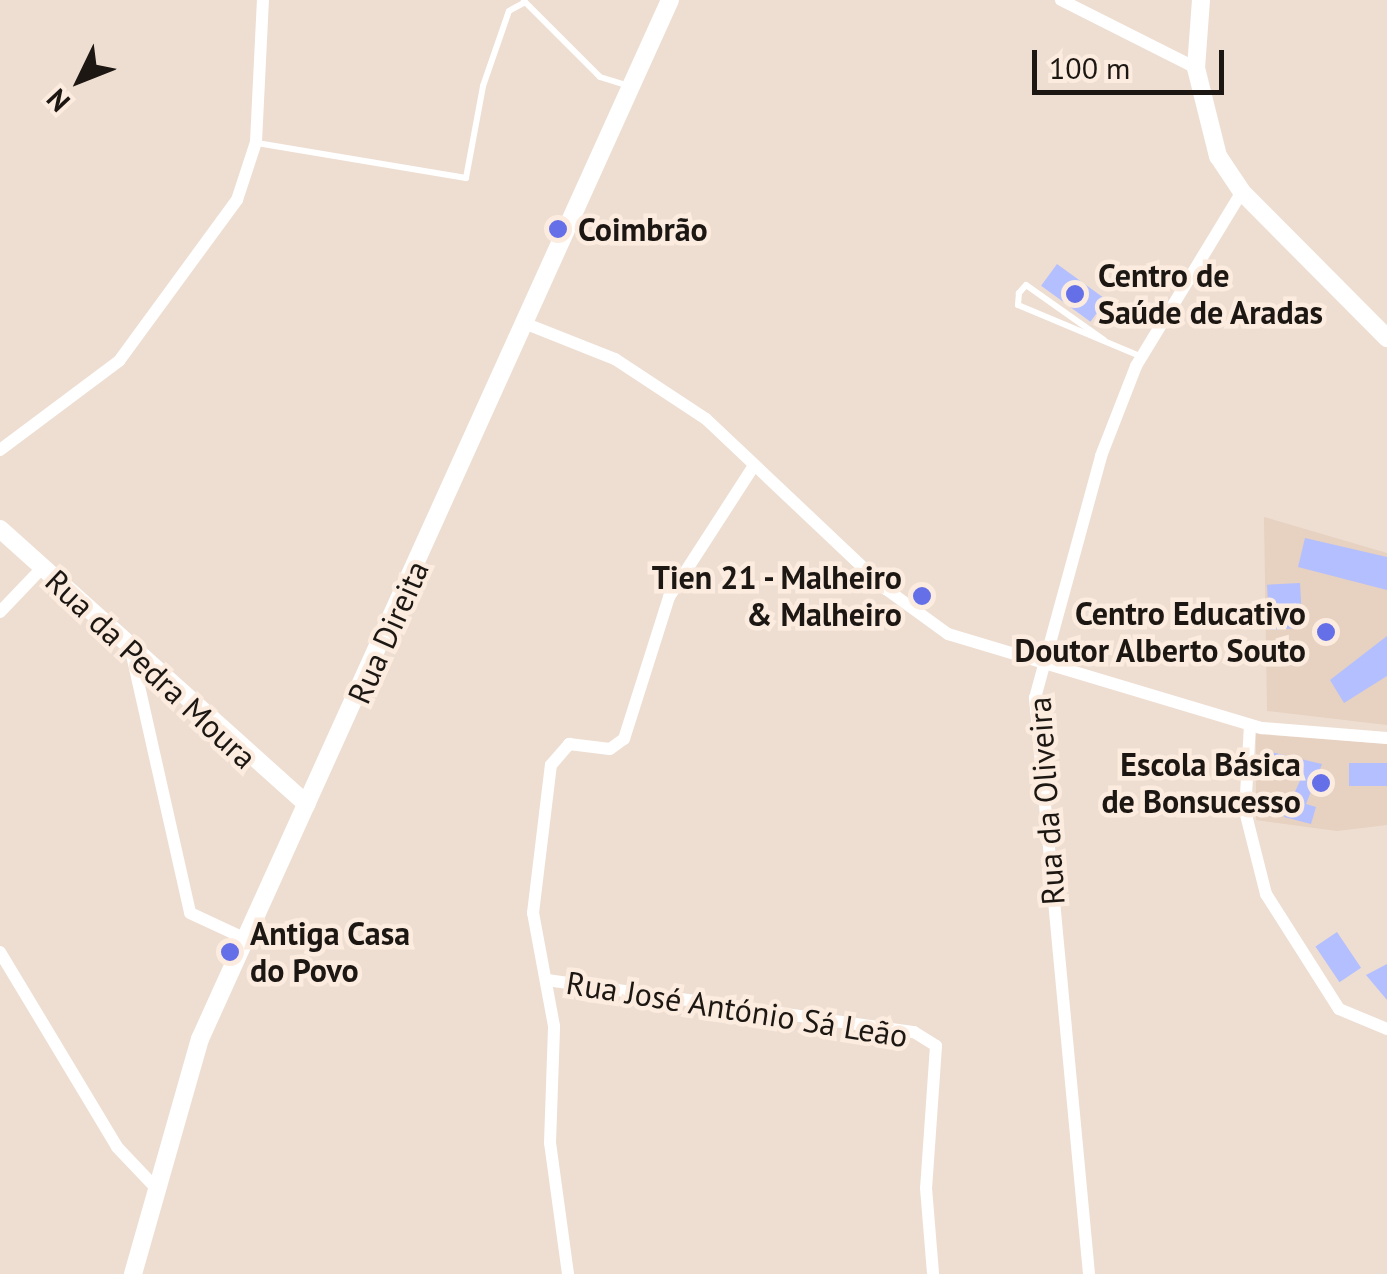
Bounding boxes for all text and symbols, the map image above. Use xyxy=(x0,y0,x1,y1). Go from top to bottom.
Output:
north arrow xyxy=(30,30,130,130)
scale bar xyxy=(1037,30,1230,92)
text: 100 m xyxy=(1049,48,1130,87)
text: N xyxy=(38,81,78,120)
place label: Coimbrão xyxy=(578,210,708,248)
marker: Coimbrão xyxy=(547,218,569,240)
place label: Centro de Saúde de Aradas xyxy=(1098,257,1324,332)
marker: Centro de Saúde de Aradas xyxy=(1062,281,1088,307)
street label: Rua Direita xyxy=(339,555,437,709)
place label: Tien 21 - Malheiro & Malheiro xyxy=(648,559,902,634)
street label: Rua da Pedra Moura xyxy=(38,562,264,776)
marker: Tien 21 - Malheiro & Malheiro xyxy=(911,585,933,607)
place label: Centro Educativo Doutor Alberto Souto xyxy=(1013,595,1306,670)
marker: Centro Educativo Doutor Alberto Souto xyxy=(1315,621,1337,643)
street label: Rua da Oliveira xyxy=(1020,696,1072,906)
place label: Escola Básica de Bonsucesso xyxy=(1101,746,1301,821)
marker: Escola Básica de Bonsucesso xyxy=(1310,772,1332,794)
place label: Antiga Casa do Povo xyxy=(250,915,410,990)
marker: Antiga Casa do Povo xyxy=(219,941,241,963)
street label: Rua José António Sá Leão xyxy=(563,963,911,1055)

